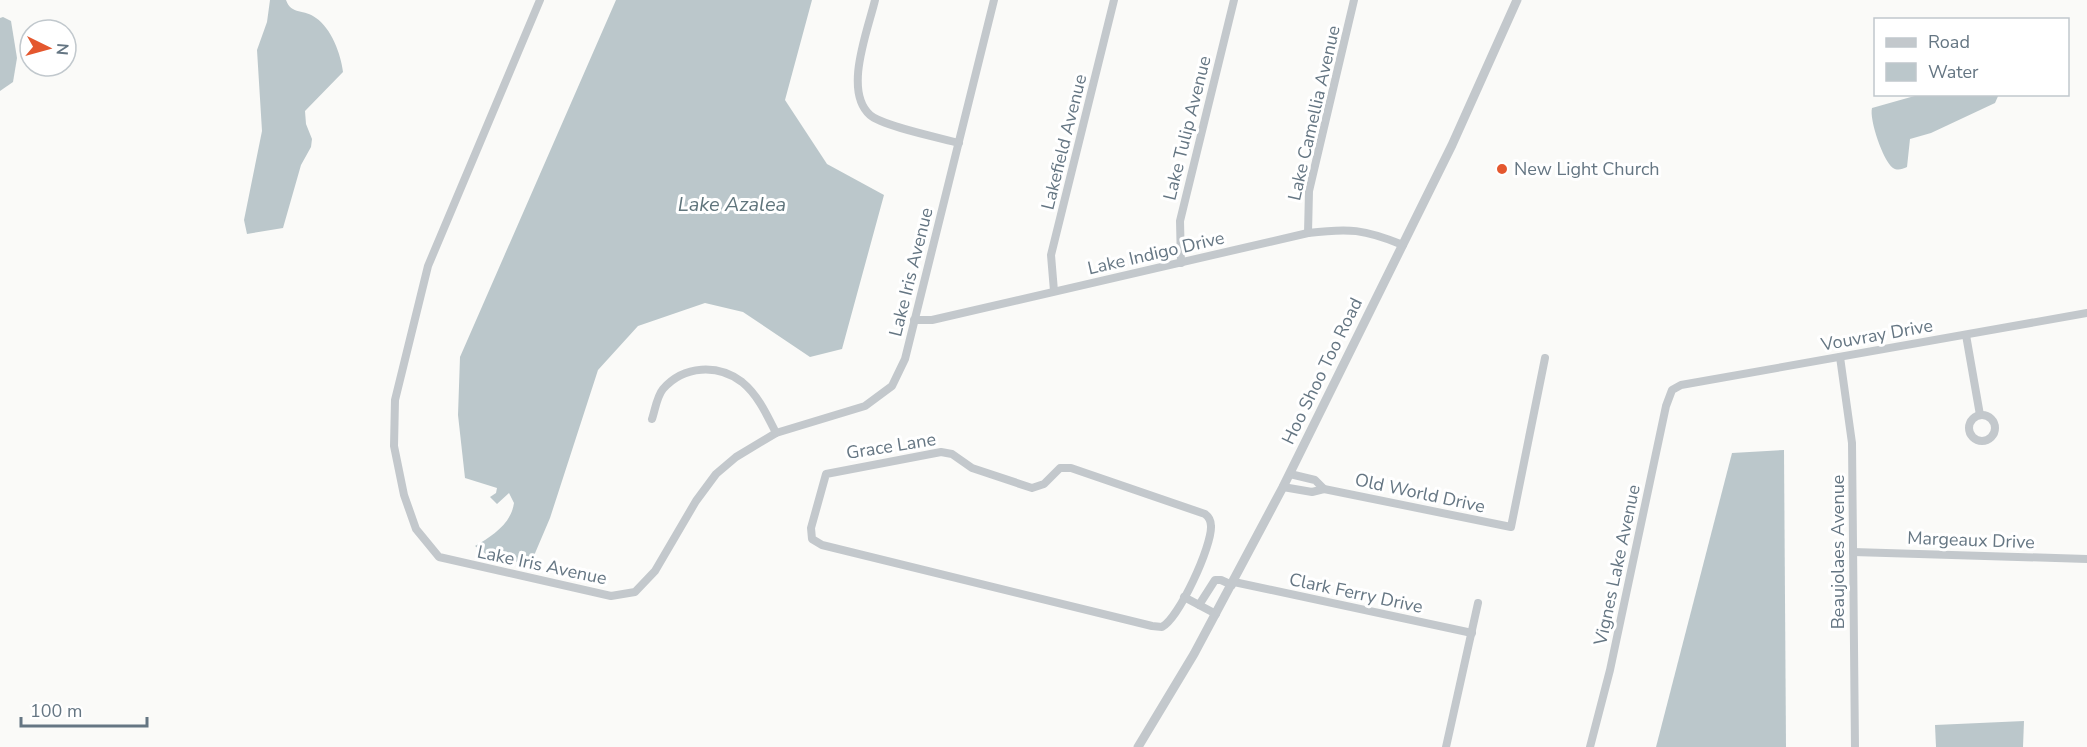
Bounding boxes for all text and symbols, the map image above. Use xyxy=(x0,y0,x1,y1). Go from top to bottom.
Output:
north arrow xyxy=(18,18,78,78)
legend xyxy=(1874,18,2069,96)
street label: Lake Camellia Avenue xyxy=(1282,23,1346,203)
text: Road xyxy=(1928,30,1970,54)
text: N xyxy=(50,42,73,56)
street label: Lake Tulip Avenue xyxy=(1157,53,1217,203)
text: Water xyxy=(1928,60,1979,84)
street label: Lakefield Avenue xyxy=(1036,72,1092,212)
place label: New Light Church xyxy=(1514,157,1660,181)
marker: New Light Church xyxy=(1495,162,1509,176)
water label: Lake Azalea xyxy=(678,191,786,218)
street label: Lake Iris Avenue xyxy=(883,205,939,339)
street label: Lake Indigo Drive xyxy=(1085,226,1227,280)
street label: Hoo Shoo Too Road xyxy=(1276,294,1368,448)
street label: Vouvray Drive xyxy=(1818,313,1935,357)
street label: Grace Lane xyxy=(844,427,938,465)
street label: Old World Drive xyxy=(1353,467,1487,519)
street label: Beaujolaes Avenue xyxy=(1826,475,1850,629)
street label: Vignes Lake Avenue xyxy=(1588,482,1646,649)
street label: Margeaux Drive xyxy=(1907,526,2035,554)
street label: Lake Iris Avenue xyxy=(475,540,609,590)
street label: Clark Ferry Drive xyxy=(1287,567,1425,619)
scale bar xyxy=(21,690,147,728)
text: 100 m xyxy=(30,699,82,723)

